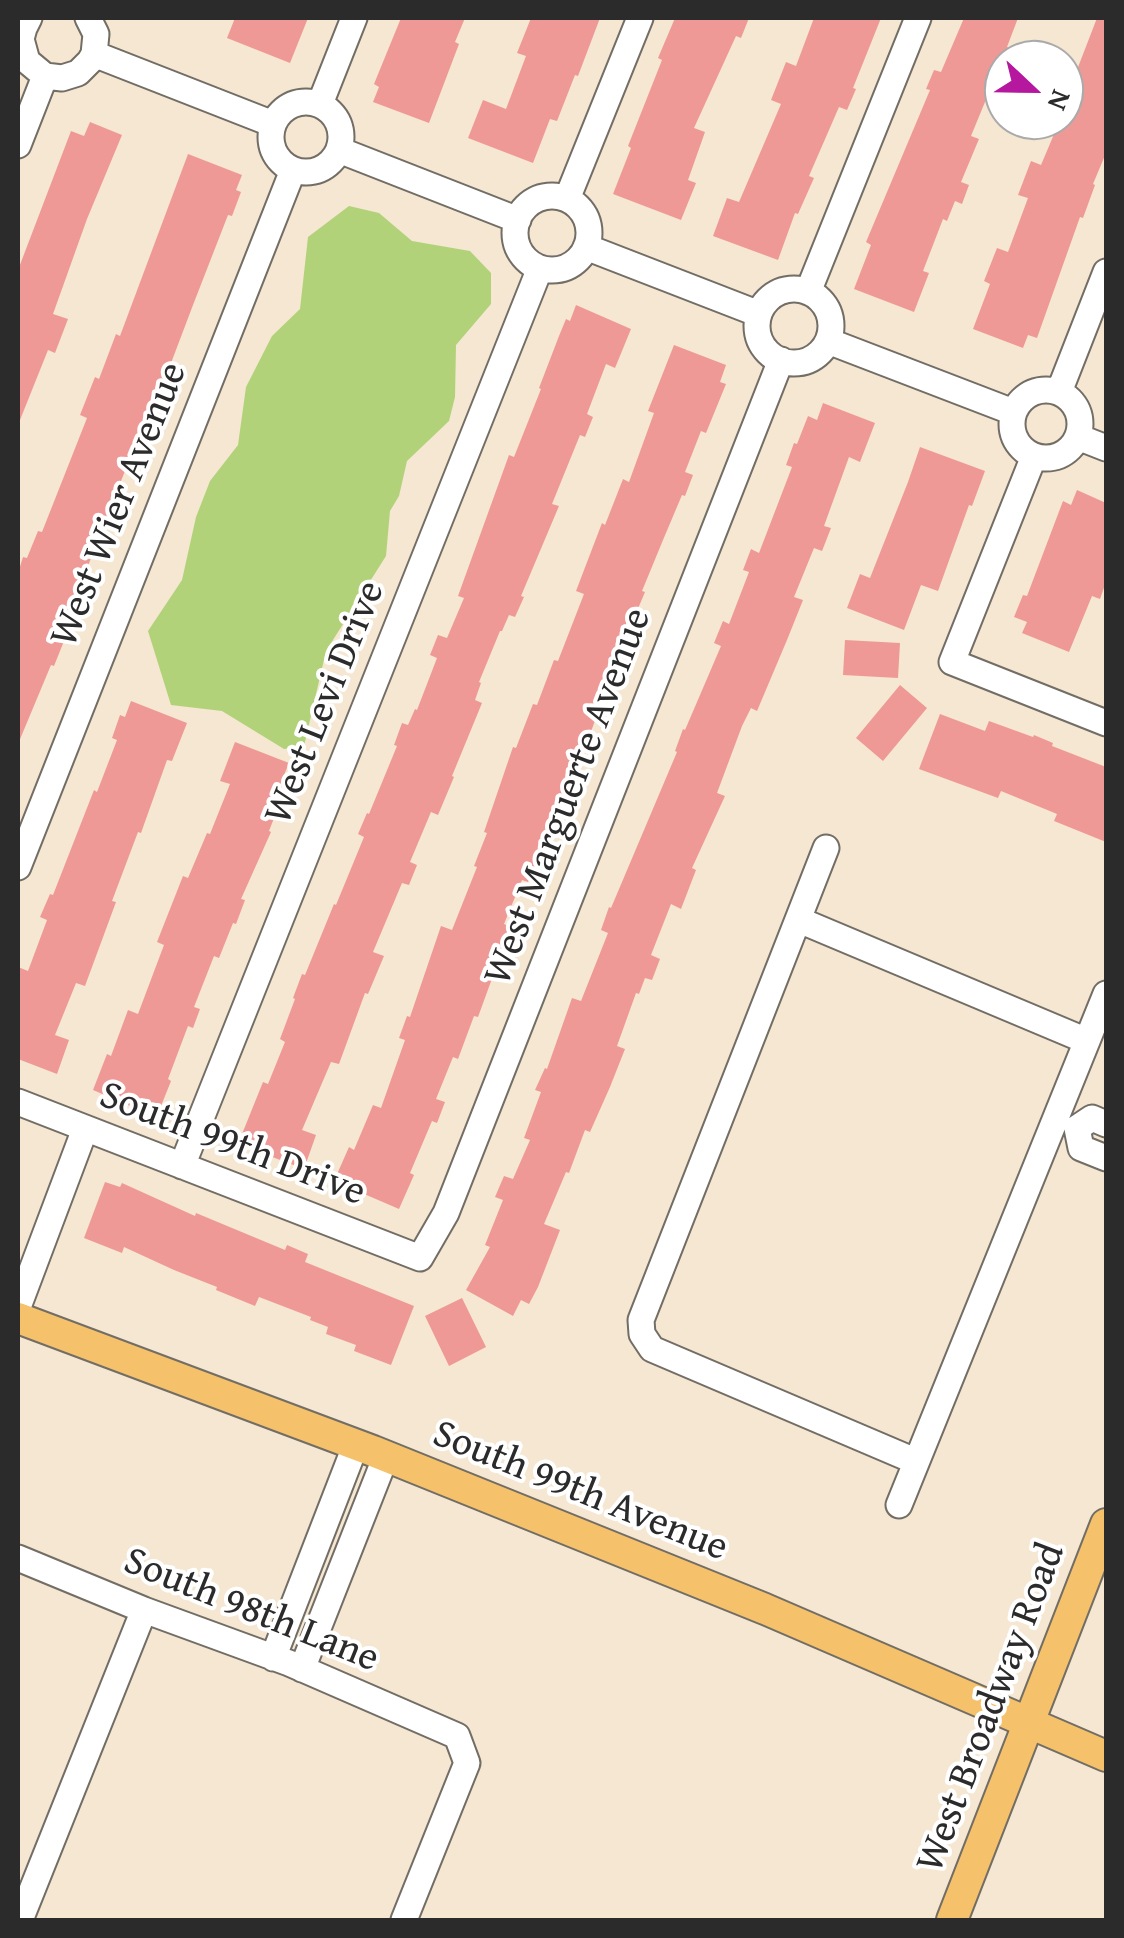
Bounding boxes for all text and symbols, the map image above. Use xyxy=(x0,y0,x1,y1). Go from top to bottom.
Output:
north arrow xyxy=(984,40,1084,140)
text: N xyxy=(1038,84,1083,117)
street label: West Wier Avenue xyxy=(41,356,199,654)
street label: West Levi Drive xyxy=(255,574,397,832)
street label: West Marguerte Avenue xyxy=(475,602,663,992)
street label: South 99th Drive xyxy=(92,1072,372,1218)
street label: South 99th Avenue xyxy=(426,1411,734,1573)
street label: West Broadway Road xyxy=(907,1537,1077,1879)
street label: South 98th Lane xyxy=(117,1538,385,1684)

